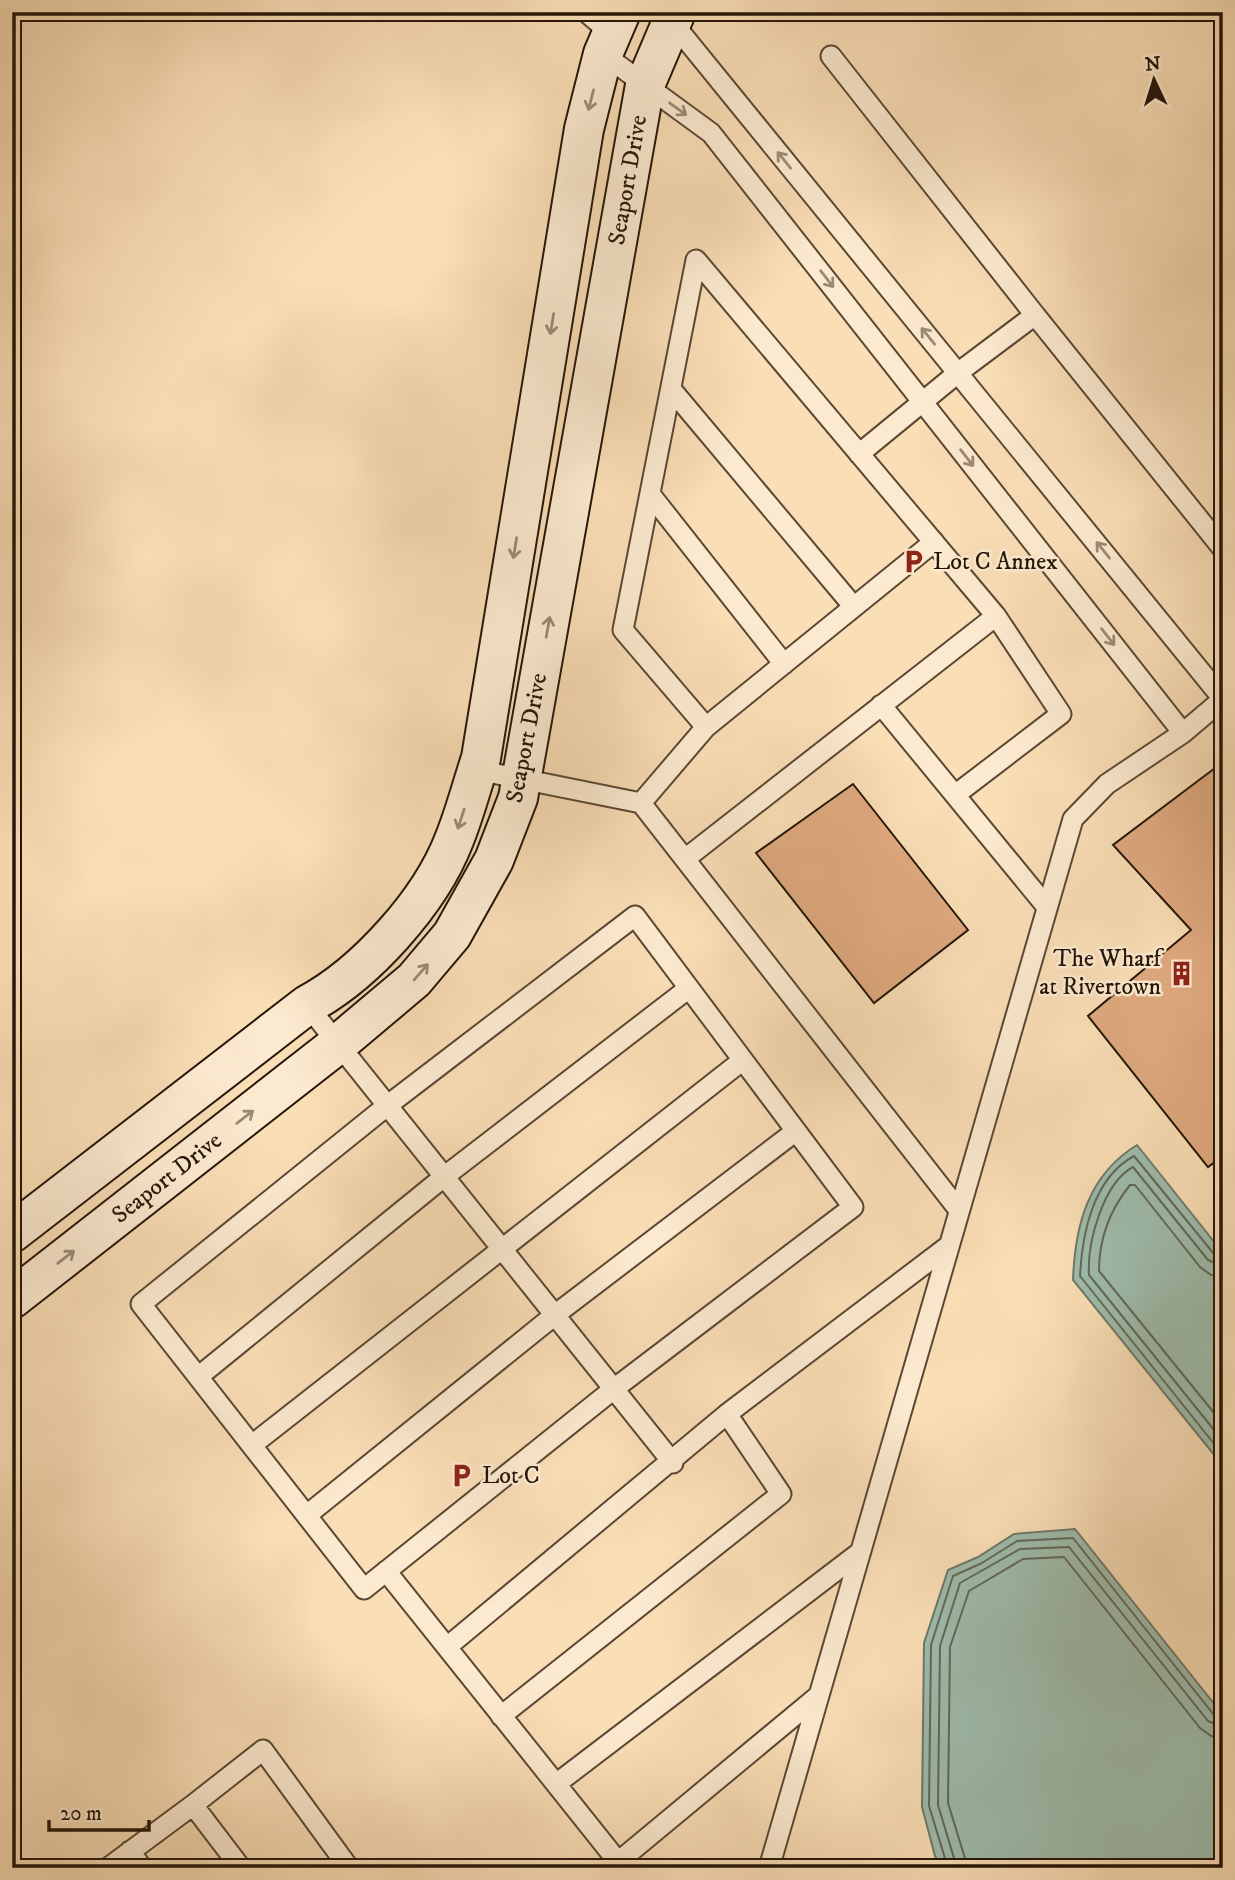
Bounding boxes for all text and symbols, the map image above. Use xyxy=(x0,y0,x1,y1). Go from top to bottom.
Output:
north arrow xyxy=(1120,46,1190,116)
text: N xyxy=(1144,52,1162,77)
one-way arrow xyxy=(584,89,597,111)
one-way arrow xyxy=(668,102,687,116)
street label: Seaport Drive xyxy=(602,113,654,247)
one-way arrow xyxy=(777,151,792,169)
one-way arrow xyxy=(819,270,834,288)
one-way arrow xyxy=(545,312,558,335)
one-way arrow xyxy=(921,327,936,345)
one-way arrow xyxy=(960,449,975,467)
one-way arrow xyxy=(508,536,521,559)
one-way arrow xyxy=(1095,542,1110,560)
place label: Lot C Annex xyxy=(933,547,1058,577)
parking icon: Lot C Annex xyxy=(899,548,927,576)
one-way arrow xyxy=(542,616,555,639)
one-way arrow xyxy=(1100,627,1115,646)
street label: Seaport Drive xyxy=(500,671,554,805)
one-way arrow xyxy=(454,807,466,829)
place label: The Wharf at Rivertown xyxy=(1039,944,1164,1002)
building icon: The Wharf at Rivertown xyxy=(1167,959,1195,987)
one-way arrow xyxy=(413,963,429,981)
one-way arrow xyxy=(236,1109,254,1124)
street label: Seaport Drive xyxy=(106,1126,228,1230)
one-way arrow xyxy=(56,1249,75,1264)
place label: Lot C xyxy=(482,1461,540,1491)
parking icon: Lot C xyxy=(448,1462,476,1490)
scale bar xyxy=(49,1789,149,1833)
text: 20 m xyxy=(60,1801,102,1827)

